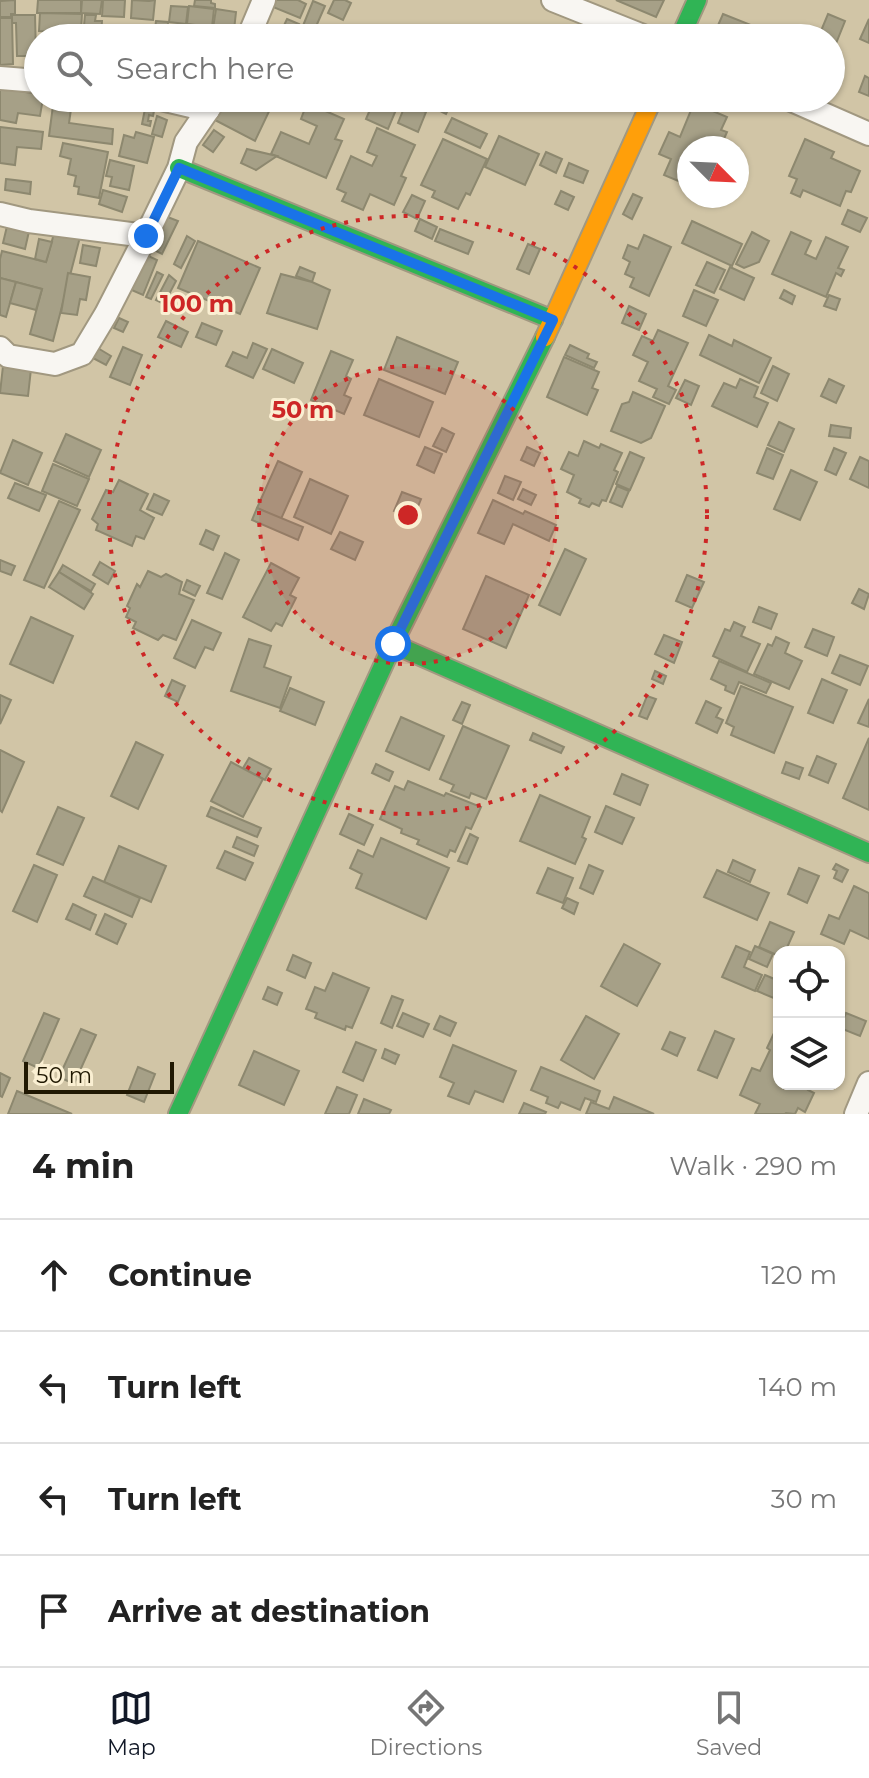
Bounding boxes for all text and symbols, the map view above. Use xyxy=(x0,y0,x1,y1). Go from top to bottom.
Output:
search box xyxy=(24,24,845,112)
icon: search xyxy=(52,46,96,90)
text: Search here xyxy=(116,50,294,87)
north arrow xyxy=(677,136,749,208)
route end xyxy=(128,218,164,254)
text: 100 m xyxy=(160,289,234,318)
text: 50 m xyxy=(272,395,334,424)
centre of rings xyxy=(394,501,422,529)
route start xyxy=(375,626,411,662)
map controls xyxy=(773,946,845,1090)
button: locate xyxy=(773,946,845,1018)
button: layers xyxy=(773,1018,845,1090)
scale bar xyxy=(24,1058,174,1094)
text: 50 m xyxy=(36,1062,92,1089)
text: 4 min xyxy=(32,1145,134,1187)
text: Walk · 290 m xyxy=(669,1150,837,1182)
icon: ahead xyxy=(32,1253,76,1297)
text: Continue xyxy=(108,1257,252,1294)
text: 120 m xyxy=(761,1259,837,1291)
icon: left xyxy=(32,1365,76,1409)
text: Turn left xyxy=(108,1369,241,1406)
text: 140 m xyxy=(759,1371,837,1403)
icon: left xyxy=(32,1477,76,1521)
text: Turn left xyxy=(108,1481,241,1518)
text: 30 m xyxy=(771,1483,837,1515)
icon: arrive xyxy=(32,1589,76,1633)
text: Arrive at destination xyxy=(108,1593,430,1630)
tab: Map xyxy=(107,1686,156,1761)
tab: Directions xyxy=(370,1686,482,1761)
tab: Saved xyxy=(696,1686,762,1761)

